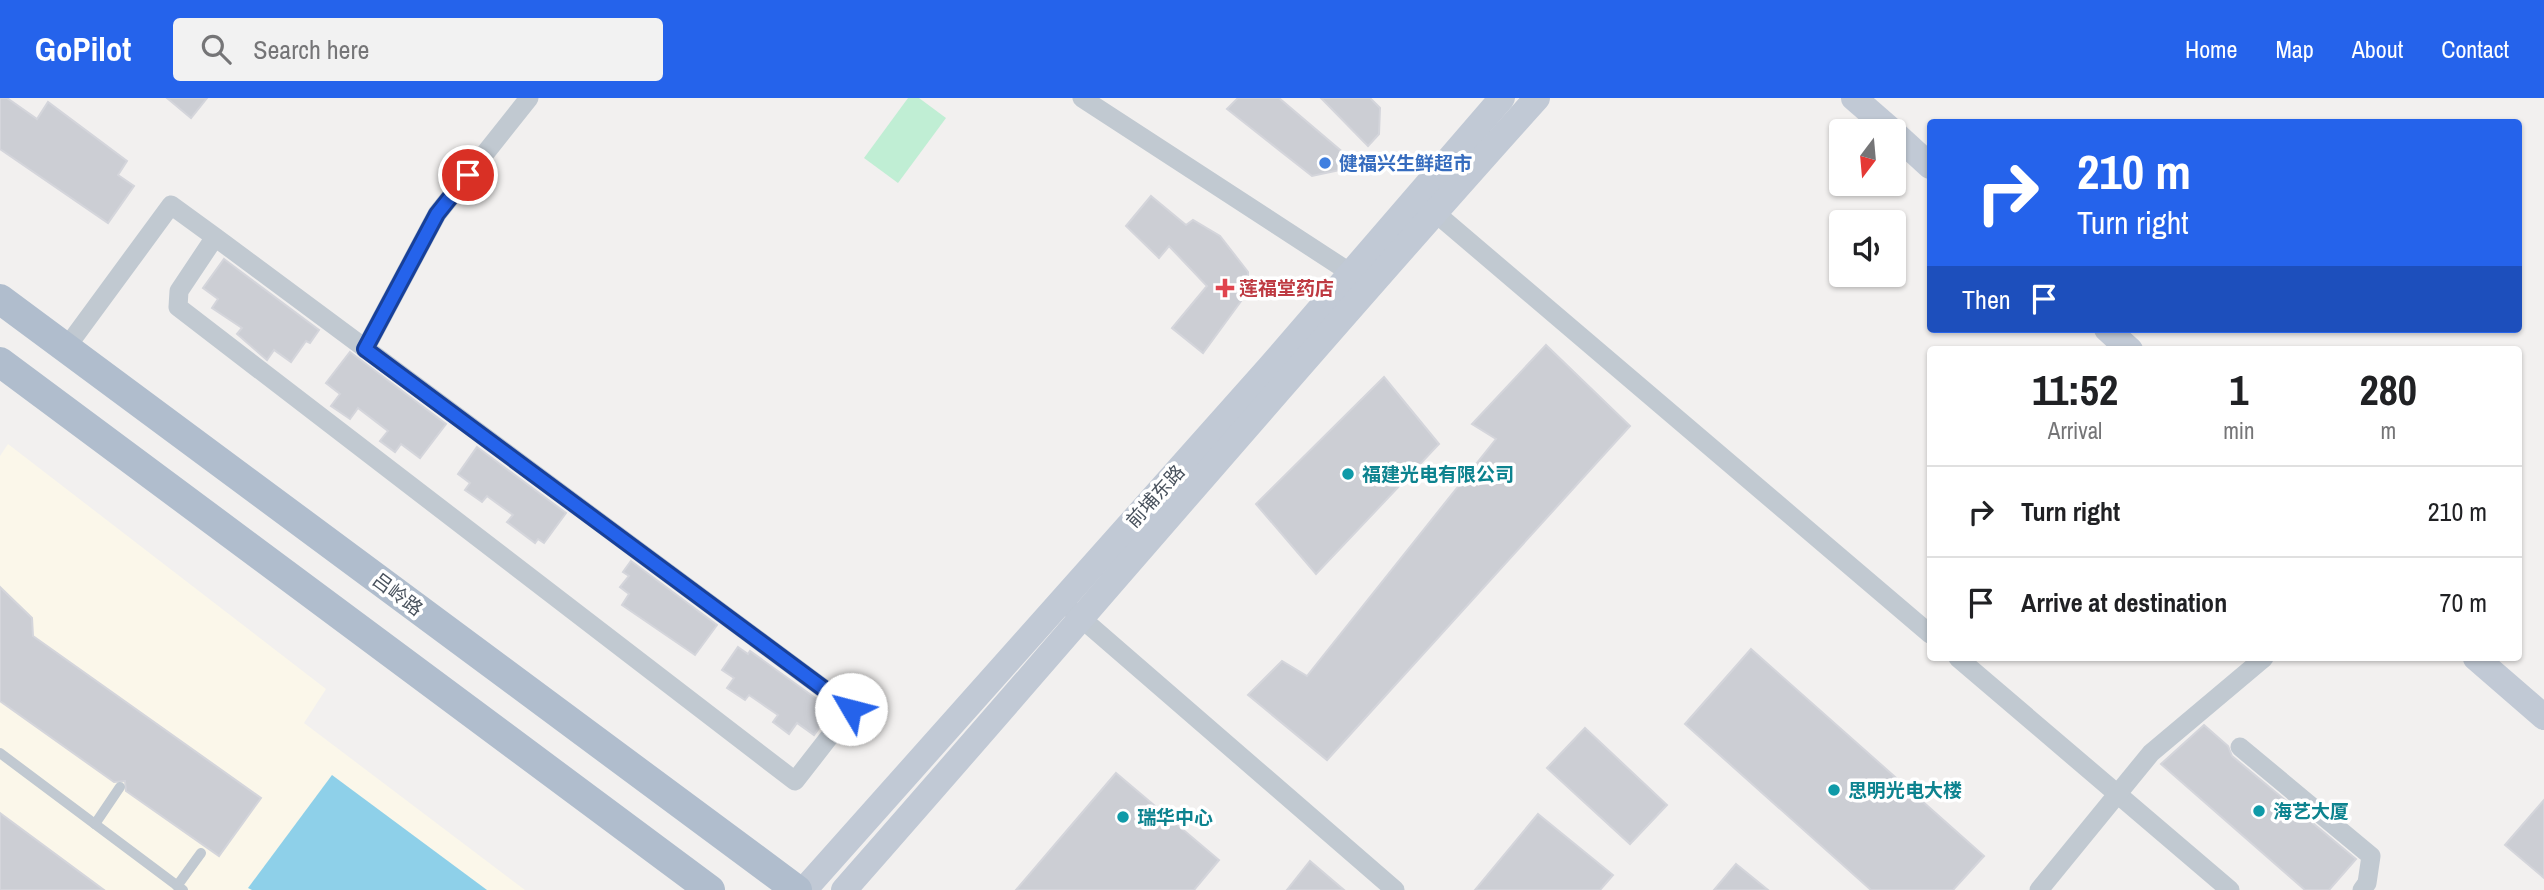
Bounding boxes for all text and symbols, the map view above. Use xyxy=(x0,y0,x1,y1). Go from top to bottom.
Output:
search box xyxy=(173,18,663,81)
text: GoPilot xyxy=(35,27,131,71)
icon: search xyxy=(197,30,235,68)
text: Search here xyxy=(253,32,369,67)
text: Home xyxy=(2185,33,2237,65)
text: Map xyxy=(2275,33,2314,65)
text: About xyxy=(2352,33,2403,65)
text: Contact xyxy=(2441,33,2509,65)
north arrow xyxy=(1829,119,1906,196)
map controls xyxy=(1829,119,1906,287)
text: 210 m xyxy=(2077,138,2191,204)
pin xyxy=(438,145,498,205)
icon: right xyxy=(1962,147,2053,238)
place label: 健福兴生鲜超市 xyxy=(1339,150,1472,176)
marker: 健福兴生鲜超市 xyxy=(1317,155,1333,171)
icon: arrive xyxy=(449,156,487,194)
text: Turn right xyxy=(2077,201,2189,244)
button: sound xyxy=(1829,210,1906,287)
place label: 莲福堂药店 xyxy=(1239,275,1334,301)
marker: 莲福堂药店 xyxy=(1217,280,1233,296)
icon: arrive xyxy=(2025,280,2063,318)
text: Then xyxy=(1962,282,2011,317)
text: 11:52 xyxy=(2032,362,2118,418)
text: 1 xyxy=(2229,362,2248,418)
text: 280 xyxy=(2360,362,2417,418)
text: Arrival xyxy=(2048,415,2102,446)
text: min xyxy=(2223,415,2255,446)
text: m xyxy=(2380,415,2396,446)
street label: 前埔东路 xyxy=(1120,459,1190,533)
place label: 福建光电有限公司 xyxy=(1362,461,1514,487)
marker: 福建光电有限公司 xyxy=(1340,466,1356,482)
icon: right xyxy=(1962,493,2000,531)
text: Turn right xyxy=(2021,494,2120,529)
text: 210 m xyxy=(2428,494,2487,529)
street label: 吕岭路 xyxy=(367,566,429,622)
icon: arrive xyxy=(1962,584,2000,622)
text: Arrive at destination xyxy=(2021,585,2227,620)
text: 70 m xyxy=(2440,585,2487,620)
position arrow xyxy=(814,672,888,746)
place label: 思明光电大楼 xyxy=(1848,777,1962,803)
marker: 思明光电大楼 xyxy=(1826,782,1842,798)
place label: 海艺大厦 xyxy=(2273,798,2349,824)
marker: 海艺大厦 xyxy=(2251,803,2267,819)
place label: 瑞华中心 xyxy=(1137,804,1213,830)
marker: 瑞华中心 xyxy=(1115,809,1131,825)

